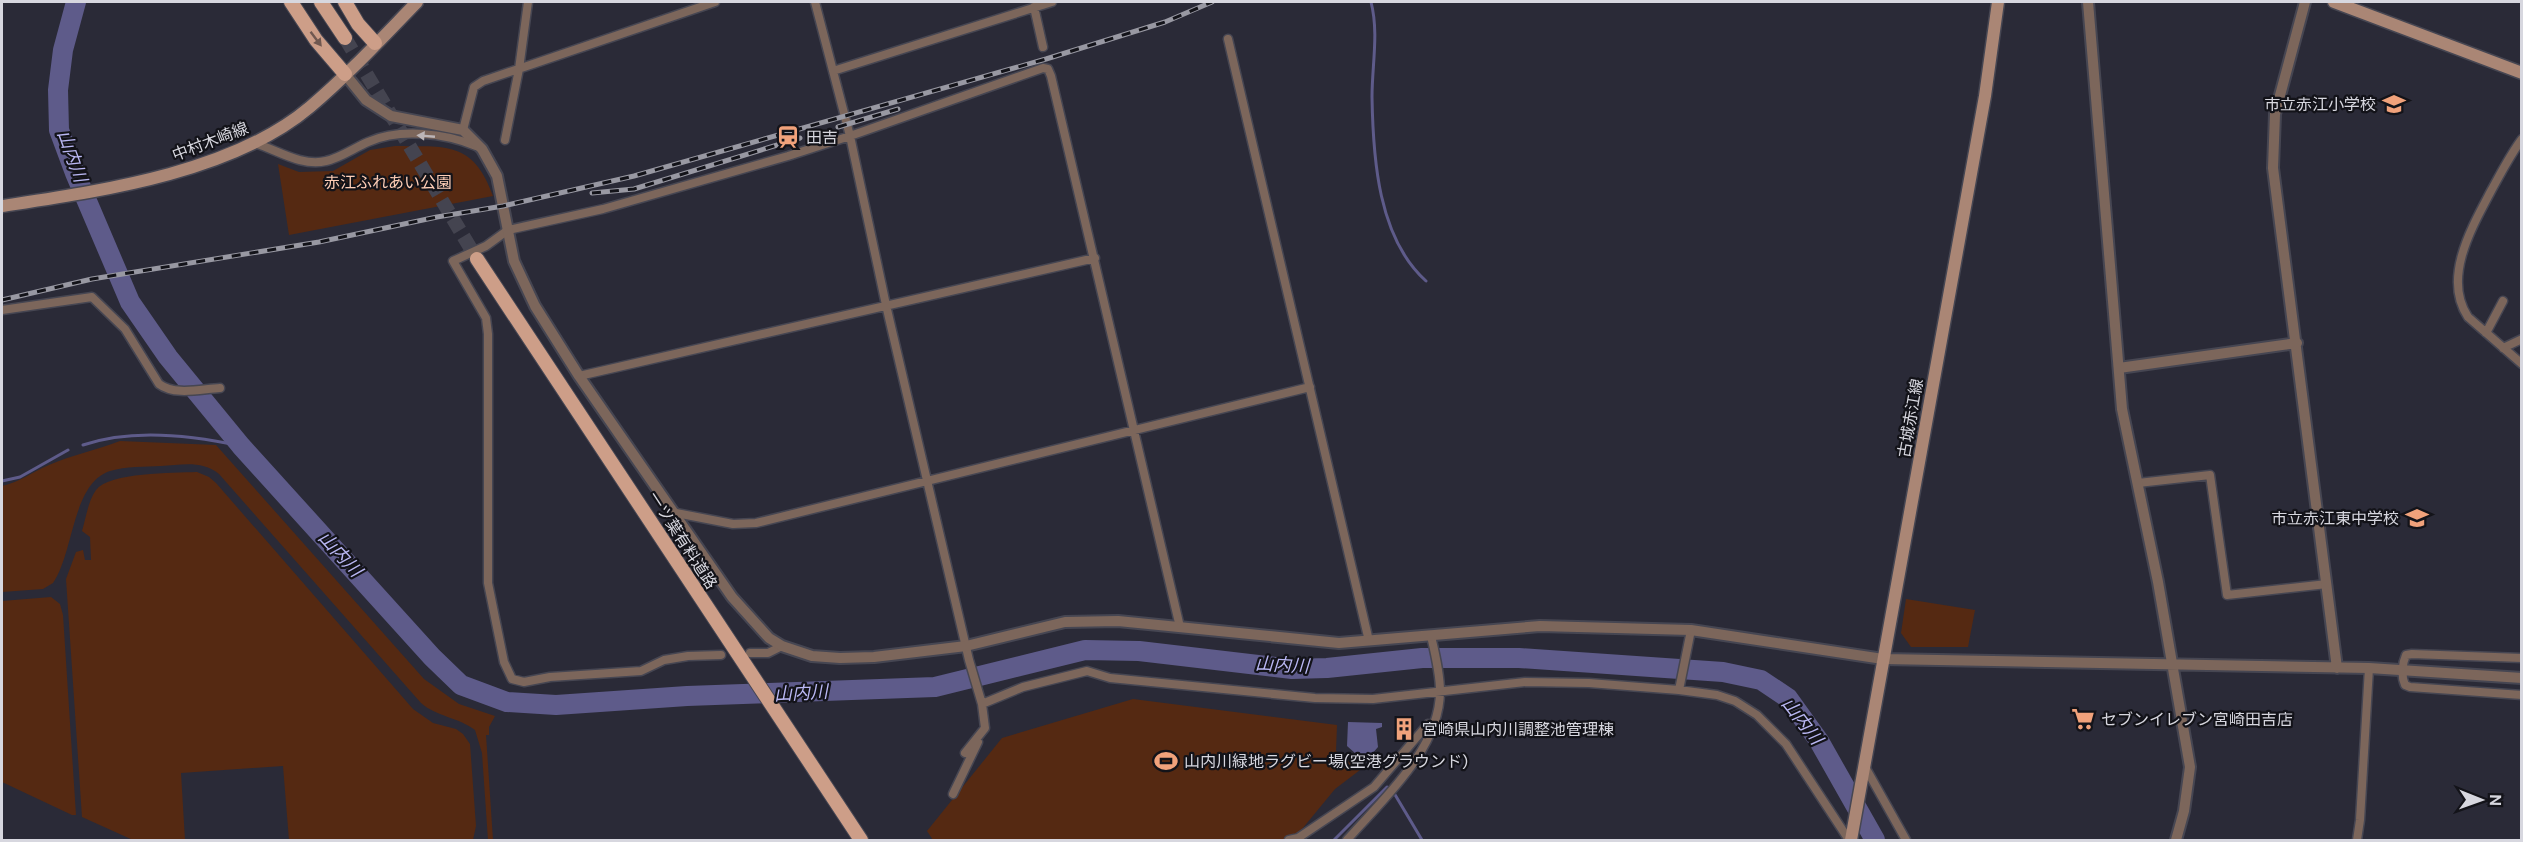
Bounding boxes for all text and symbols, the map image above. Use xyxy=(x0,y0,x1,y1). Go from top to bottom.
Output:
one-way arrow xyxy=(309,32,321,47)
school or university icon: 市立赤江小学校 xyxy=(2381,91,2407,117)
place label: 市立赤江小学校 xyxy=(2264,94,2376,115)
street label: 中村木崎線 xyxy=(169,117,251,166)
station icon: 田吉 xyxy=(775,124,801,150)
water label: 山内川 xyxy=(51,127,93,187)
place label: 田吉 xyxy=(806,127,838,148)
one-way arrow xyxy=(416,131,435,141)
park label: 赤江ふれあい公園 xyxy=(324,172,452,193)
street label: 古城赤江線 xyxy=(1893,377,1928,459)
street label: 一ツ葉有料道路 xyxy=(643,488,722,593)
school or university icon: 市立赤江東中学校 xyxy=(2404,505,2430,531)
place label: 市立赤江東中学校 xyxy=(2271,508,2399,529)
water label: 山内川 xyxy=(313,526,369,583)
water label: 山内川 xyxy=(1254,652,1312,679)
water label: 山内川 xyxy=(773,679,831,706)
water label: 山内川 xyxy=(1776,692,1829,751)
supermarket icon: セブンイレブン宮崎田吉店 xyxy=(2070,706,2096,732)
place label: セブンイレブン宮崎田吉店 xyxy=(2101,709,2293,730)
building icon: 宮崎県山内川調整池管理棟 xyxy=(1391,716,1417,742)
place label: 宮崎県山内川調整池管理棟 xyxy=(1422,719,1614,740)
sports icon: 山内川緑地ラグビー場(空港グラウンド) xyxy=(1153,748,1179,774)
place label: 山内川緑地ラグビー場(空港グラウンド) xyxy=(1184,751,1468,772)
north arrow xyxy=(2451,770,2511,830)
text: N xyxy=(2485,794,2506,806)

